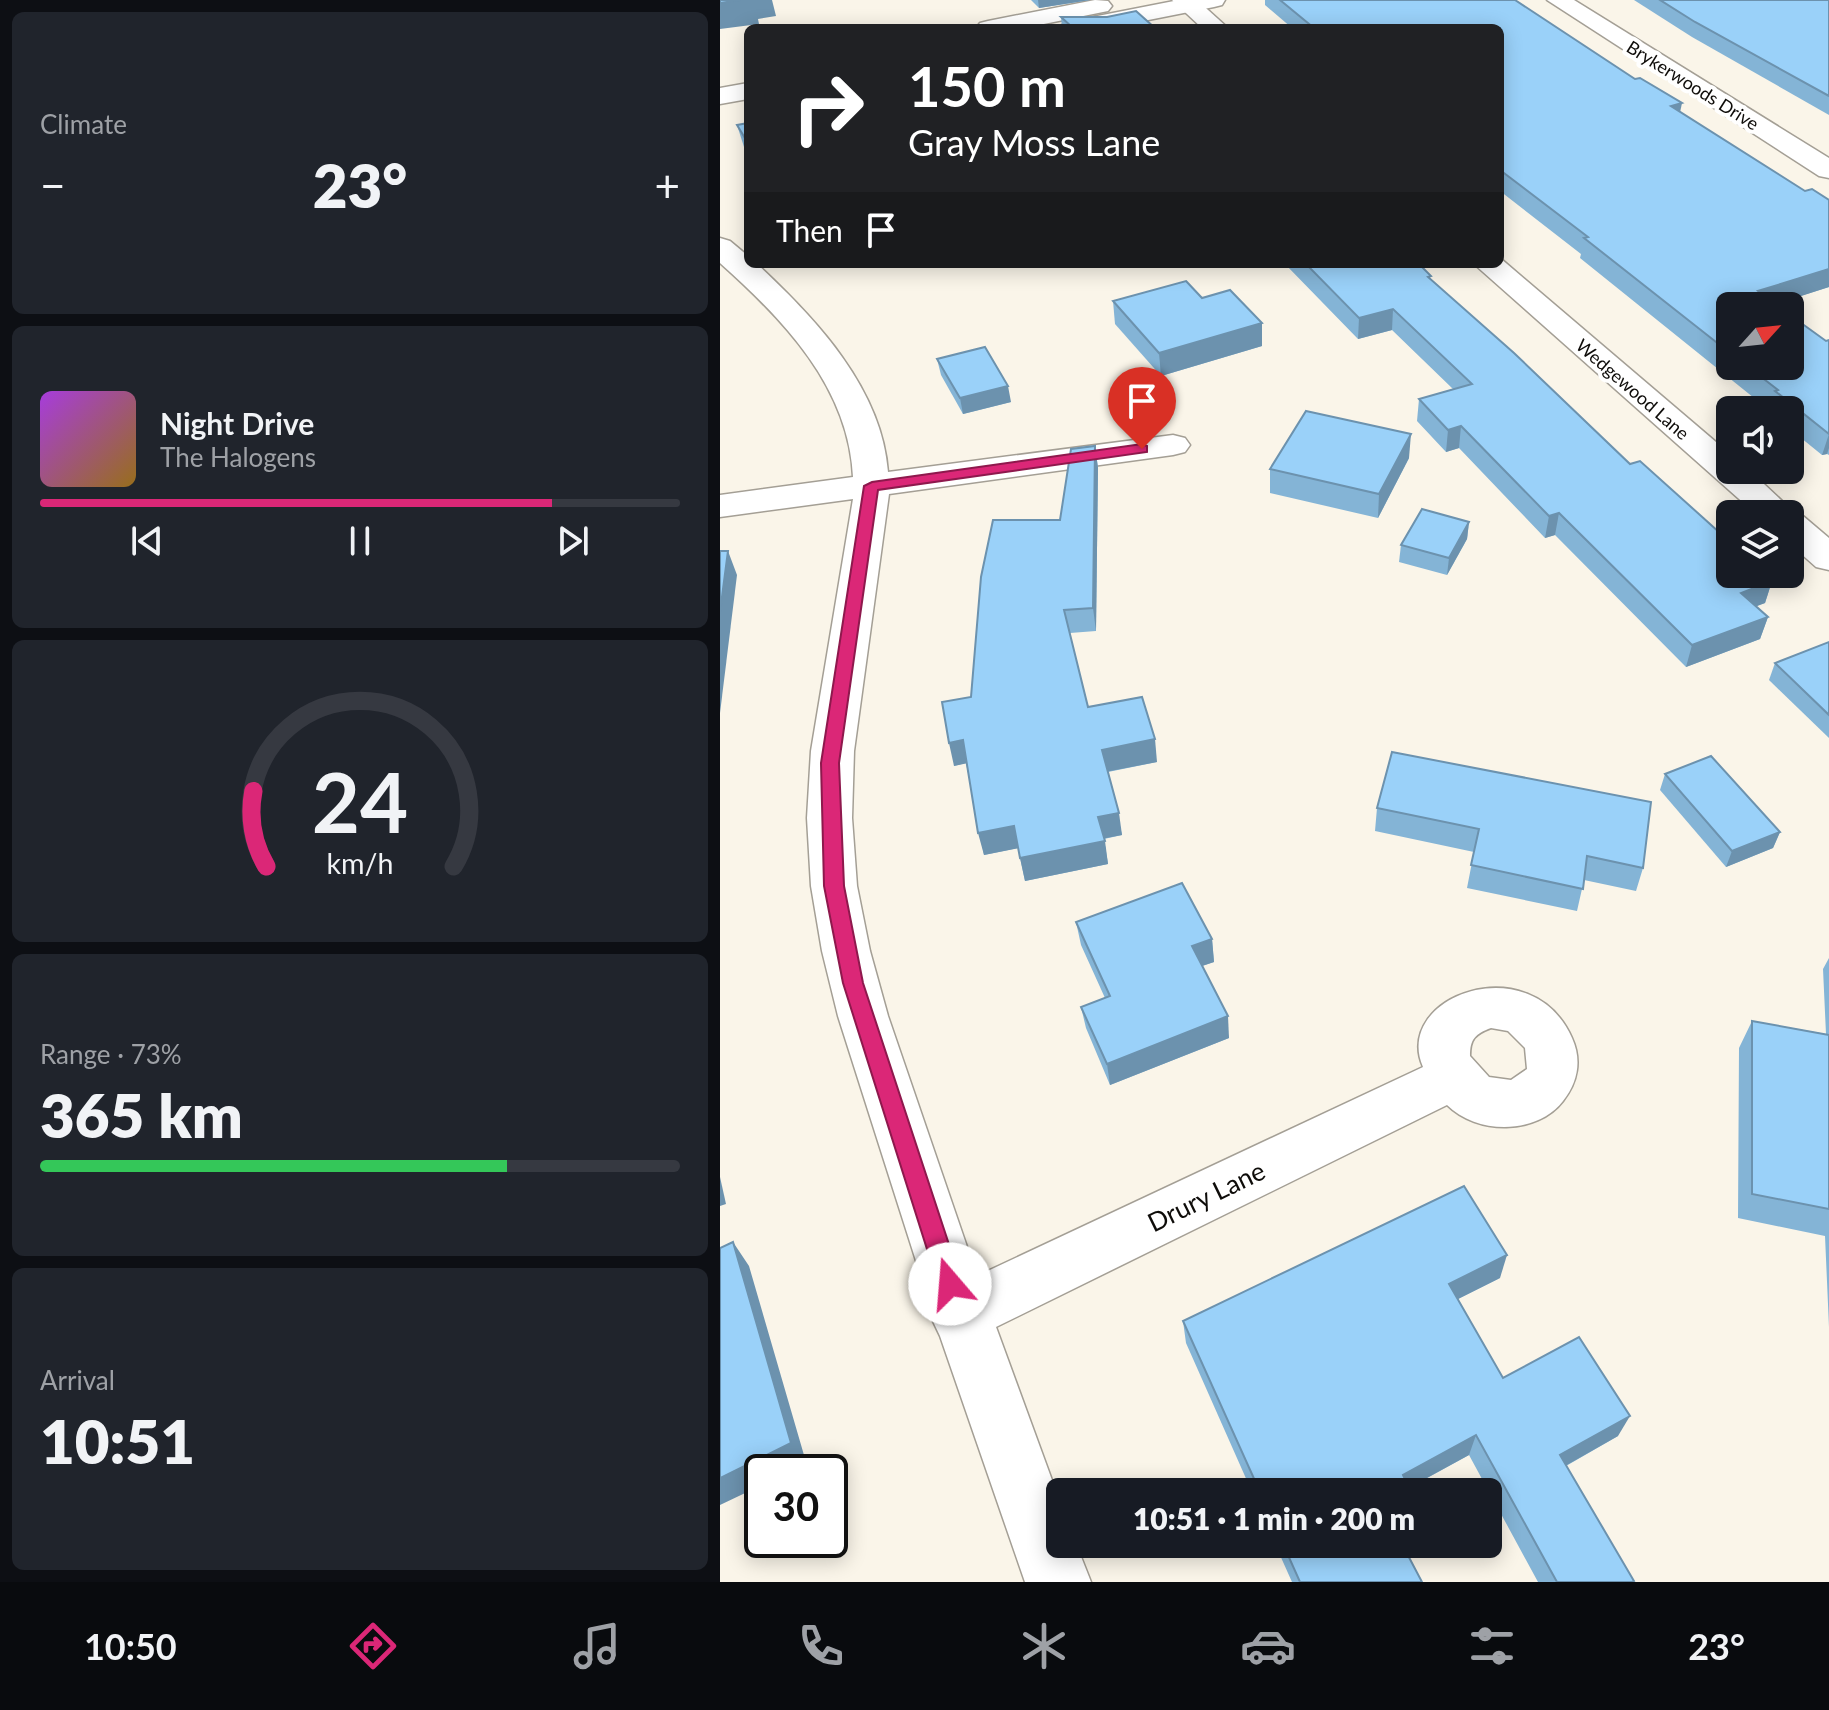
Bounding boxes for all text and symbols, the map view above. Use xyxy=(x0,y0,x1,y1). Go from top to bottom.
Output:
street label: Brykerwoods Drive xyxy=(1623,35,1763,135)
text: 150 m xyxy=(908,52,1066,119)
icon: right xyxy=(776,56,880,160)
text: Climate xyxy=(40,108,127,140)
text: Gray Moss Lane xyxy=(908,120,1160,164)
text: 23° xyxy=(313,149,407,221)
text: − xyxy=(40,159,66,211)
text: + xyxy=(654,159,680,211)
icon: arrive xyxy=(859,208,903,252)
text: Then xyxy=(776,212,843,248)
north arrow xyxy=(1716,292,1804,380)
map controls xyxy=(1716,292,1804,588)
street label: Wedgewood Lane xyxy=(1572,334,1694,444)
pin xyxy=(1108,367,1176,449)
icon: arrive xyxy=(1120,379,1164,423)
button: sound xyxy=(1716,396,1804,484)
text: Night Drive xyxy=(160,405,314,441)
text: The Halogens xyxy=(160,441,316,473)
button: layers xyxy=(1716,500,1804,588)
icon: previous xyxy=(125,519,169,563)
icon: pause xyxy=(338,519,382,563)
icon: next xyxy=(551,519,595,563)
text: 24 xyxy=(312,751,408,851)
text: km/h xyxy=(327,846,393,880)
text: Range · 73% xyxy=(40,1038,182,1070)
text: 365 km xyxy=(40,1079,243,1151)
street label: Drury Lane xyxy=(1142,1154,1270,1238)
position arrow xyxy=(908,1242,992,1326)
text: Arrival xyxy=(40,1364,115,1396)
text: 10:51 xyxy=(40,1405,195,1477)
speed limit sign: 30 xyxy=(744,1454,848,1558)
text: 10:51 · 1 min · 200 m xyxy=(1133,1500,1415,1536)
icon: directions xyxy=(345,1618,401,1674)
icon: music xyxy=(569,1618,625,1674)
icon: phone xyxy=(793,1618,849,1674)
icon: climate xyxy=(1016,1618,1072,1674)
icon: car xyxy=(1240,1618,1296,1674)
icon: filters xyxy=(1464,1618,1520,1674)
text: 10:50 xyxy=(84,1624,177,1668)
text: 23° xyxy=(1688,1624,1745,1668)

